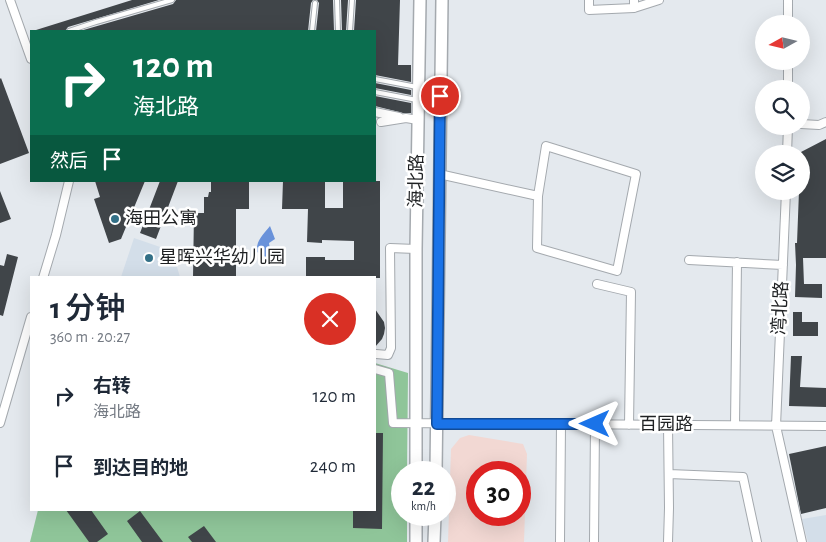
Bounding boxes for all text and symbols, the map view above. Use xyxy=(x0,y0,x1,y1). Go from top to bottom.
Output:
north arrow xyxy=(755,15,810,70)
map controls xyxy=(755,15,810,200)
text: 120 m xyxy=(133,49,214,84)
icon: right xyxy=(50,50,115,115)
pin xyxy=(419,75,461,117)
button: search xyxy=(755,80,810,135)
icon: arrive xyxy=(426,82,454,110)
text: 海北路 xyxy=(133,96,199,118)
icon: arrive xyxy=(98,145,126,173)
button: layers xyxy=(755,145,810,200)
text: 然后 xyxy=(50,152,88,171)
street label: 海北路 xyxy=(406,154,426,208)
place label: 海田公寓 xyxy=(125,208,197,228)
marker: 海田公寓 xyxy=(109,213,121,225)
place label: 星晖兴华幼儿园 xyxy=(159,247,285,267)
marker: 星晖兴华幼儿园 xyxy=(143,252,155,264)
street label: 湾北路 xyxy=(769,280,791,335)
button: close xyxy=(304,293,356,345)
text: 1 分钟 xyxy=(50,294,125,324)
text: 360 m · 20:27 xyxy=(50,329,130,345)
text: 右转 xyxy=(93,377,131,396)
icon: right xyxy=(50,382,78,410)
text: 120 m xyxy=(312,387,356,406)
position arrow xyxy=(568,397,620,449)
text: 海北路 xyxy=(93,404,141,420)
street label: 百园路 xyxy=(639,414,693,434)
icon: arrive xyxy=(50,452,78,480)
text: 240 m xyxy=(310,457,356,476)
text: 到达目的地 xyxy=(93,459,188,478)
speed limit sign: 30 xyxy=(466,461,531,526)
text: 22 xyxy=(412,475,435,500)
text: km/h xyxy=(411,500,436,512)

